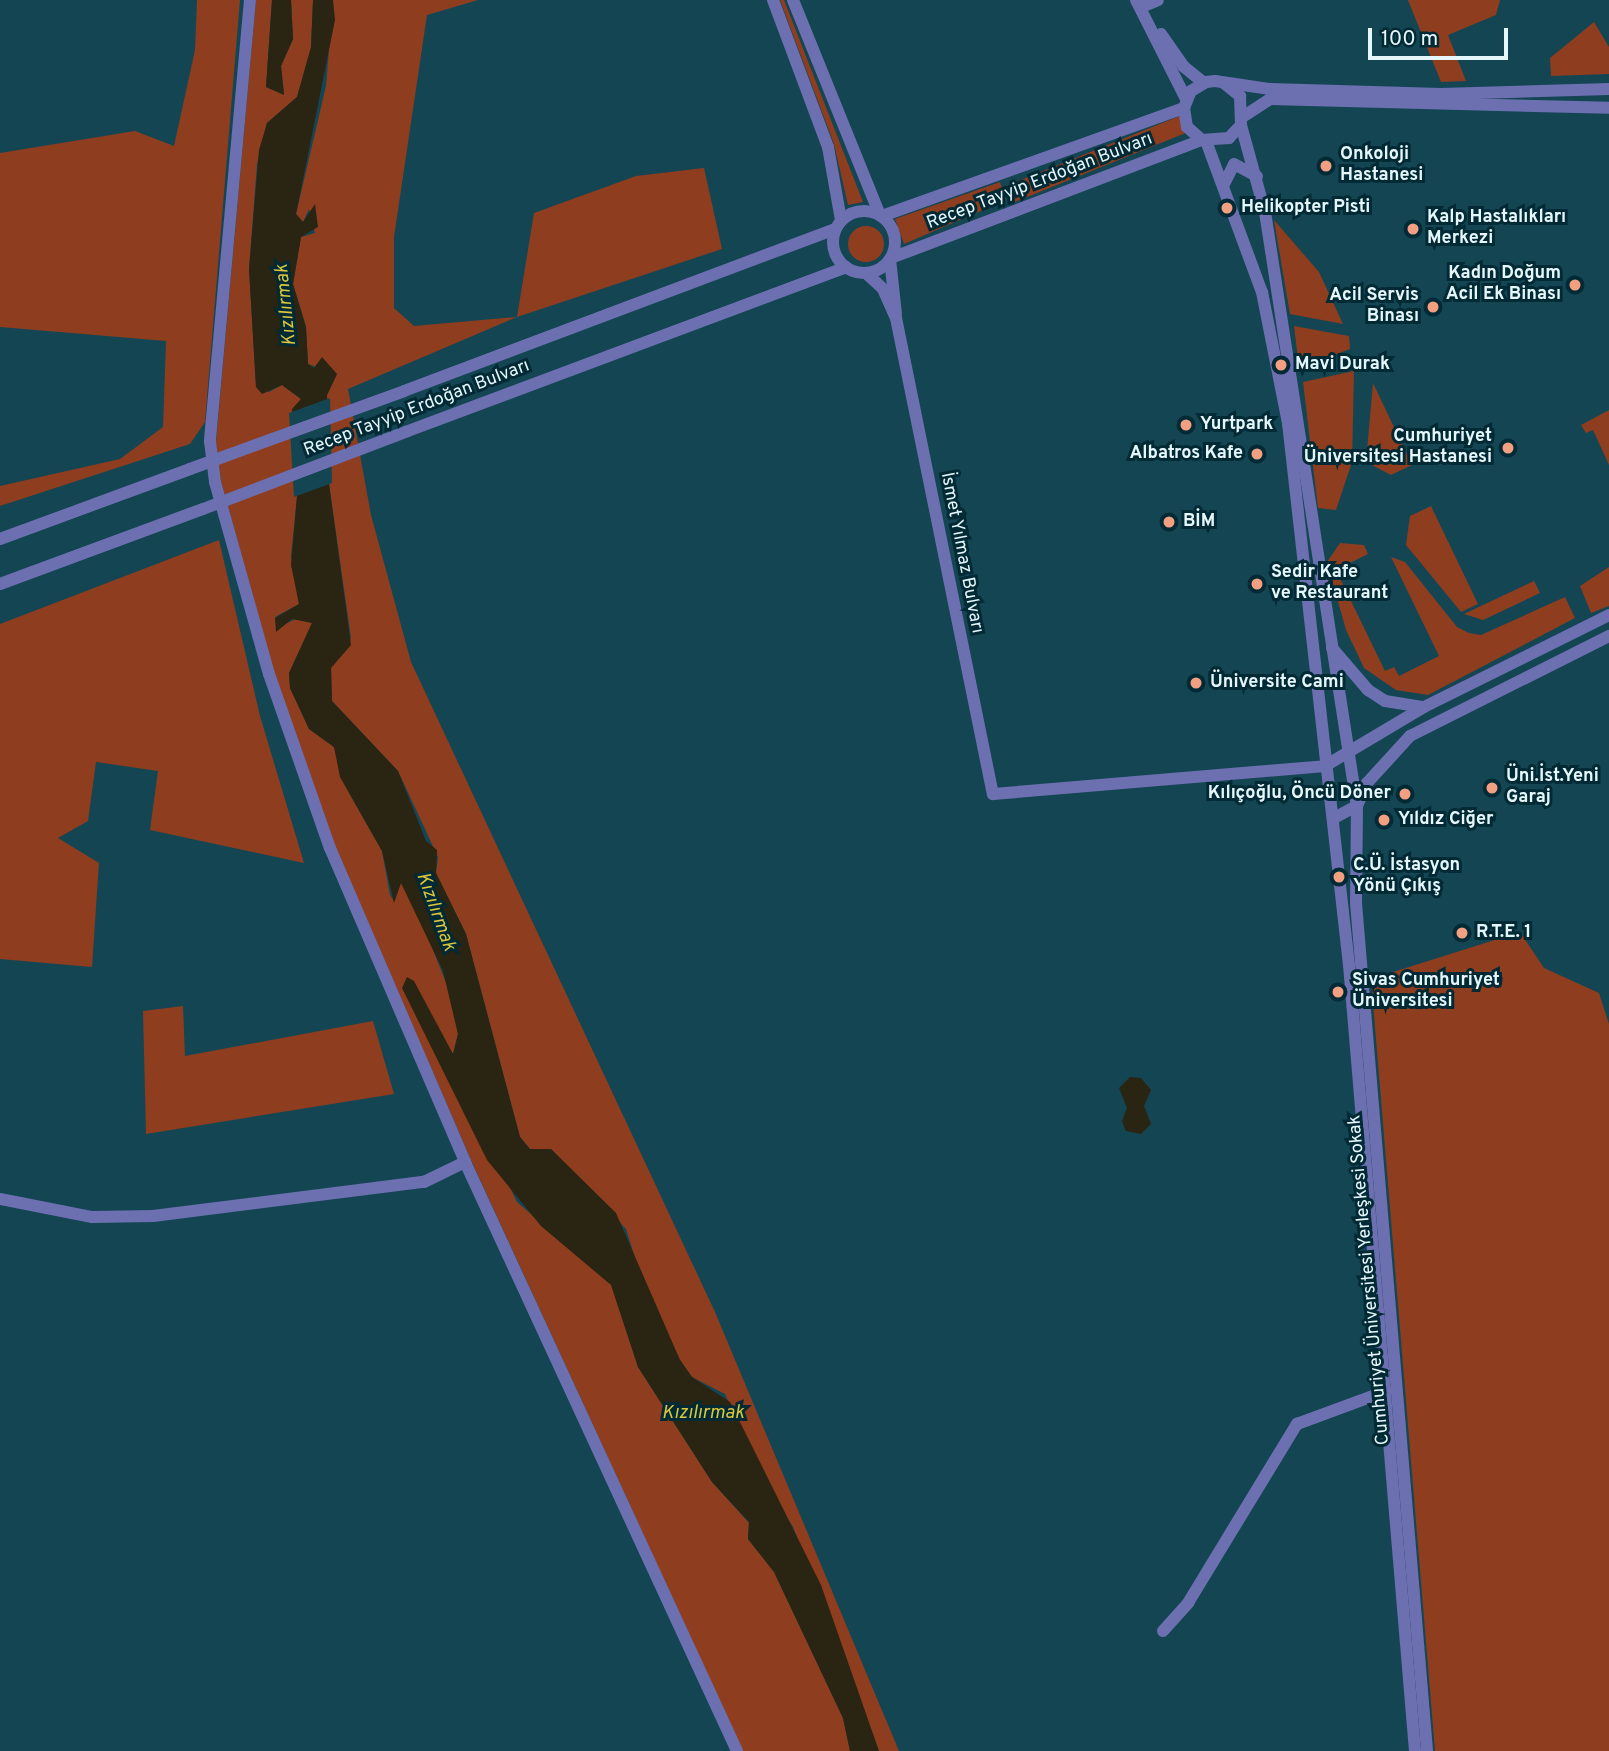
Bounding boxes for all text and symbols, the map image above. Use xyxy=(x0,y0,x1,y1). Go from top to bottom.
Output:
scale bar xyxy=(1371,14,1511,58)
text: 100 m xyxy=(1381,26,1438,53)
street label: Recep Tayyip Erdoğan Bulvarı xyxy=(924,129,1156,235)
place label: Onkoloji Hastanesi xyxy=(1340,145,1423,188)
marker: Onkoloji Hastanesi xyxy=(1318,158,1334,174)
place label: Helikopter Pisti xyxy=(1241,197,1370,219)
marker: Helikopter Pisti xyxy=(1219,200,1235,216)
place label: Kalp Hastalıkları Merkezi xyxy=(1427,208,1566,250)
marker: Kalp Hastalıkları Merkezi xyxy=(1405,221,1421,237)
water label: Kızılırmak xyxy=(271,263,303,347)
place label: Kadın Doğum Acil Ek Binası xyxy=(1446,264,1561,306)
marker: Kadın Doğum Acil Ek Binası xyxy=(1567,277,1583,293)
place label: Acil Servis Binası xyxy=(1329,286,1419,328)
marker: Acil Servis Binası xyxy=(1425,299,1441,315)
place label: Mavi Durak xyxy=(1295,354,1390,376)
street label: Recep Tayyip Erdoğan Bulvarı xyxy=(301,356,533,462)
marker: Mavi Durak xyxy=(1273,357,1289,373)
place label: Yurtpark xyxy=(1200,414,1273,436)
marker: Yurtpark xyxy=(1178,417,1194,433)
place label: Cumhuriyet Üniversitesi Hastanesi xyxy=(1304,427,1492,470)
marker: Cumhuriyet Üniversitesi Hastanesi xyxy=(1498,438,1518,458)
place label: Albatros Kafe xyxy=(1129,443,1243,465)
marker: Albatros Kafe xyxy=(1249,446,1265,462)
street label: İsmet Yılmaz Bulvarı xyxy=(935,470,987,636)
place label: BİM xyxy=(1183,511,1215,533)
marker: BİM xyxy=(1161,514,1177,530)
place label: Sedir Kafe ve Restaurant xyxy=(1271,563,1388,606)
marker: Sedir Kafe ve Restaurant xyxy=(1249,576,1265,592)
place label: Üniversite Cami xyxy=(1210,672,1344,694)
marker: Üniversite Cami xyxy=(1188,675,1204,691)
place label: Üni.İst.Yeni Garaj xyxy=(1506,767,1599,810)
marker: Üni.İst.Yeni Garaj xyxy=(1484,780,1500,796)
place label: Kılıçoğlu, Öncü Döner xyxy=(1208,783,1391,805)
marker: Kılıçoğlu, Öncü Döner xyxy=(1397,786,1413,802)
place label: Yıldız Ciğer xyxy=(1398,809,1494,831)
marker: Yıldız Ciğer xyxy=(1376,812,1392,828)
place label: C.Ü. İstasyon Yönü Çıkış xyxy=(1353,856,1460,898)
water label: Kızılırmak xyxy=(410,869,460,955)
marker: C.Ü. İstasyon Yönü Çıkış xyxy=(1331,869,1347,885)
place label: R.T.E. 1 xyxy=(1476,922,1531,944)
marker: R.T.E. 1 xyxy=(1454,925,1470,941)
place label: Sivas Cumhuriyet Üniversitesi xyxy=(1352,971,1500,1014)
marker: Sivas Cumhuriyet Üniversitesi xyxy=(1330,984,1346,1000)
street label: Cumhuriyet Üniversitesi Yerleşkesi Sokak xyxy=(1345,1114,1395,1446)
water label: Kızılırmak xyxy=(662,1403,744,1425)

